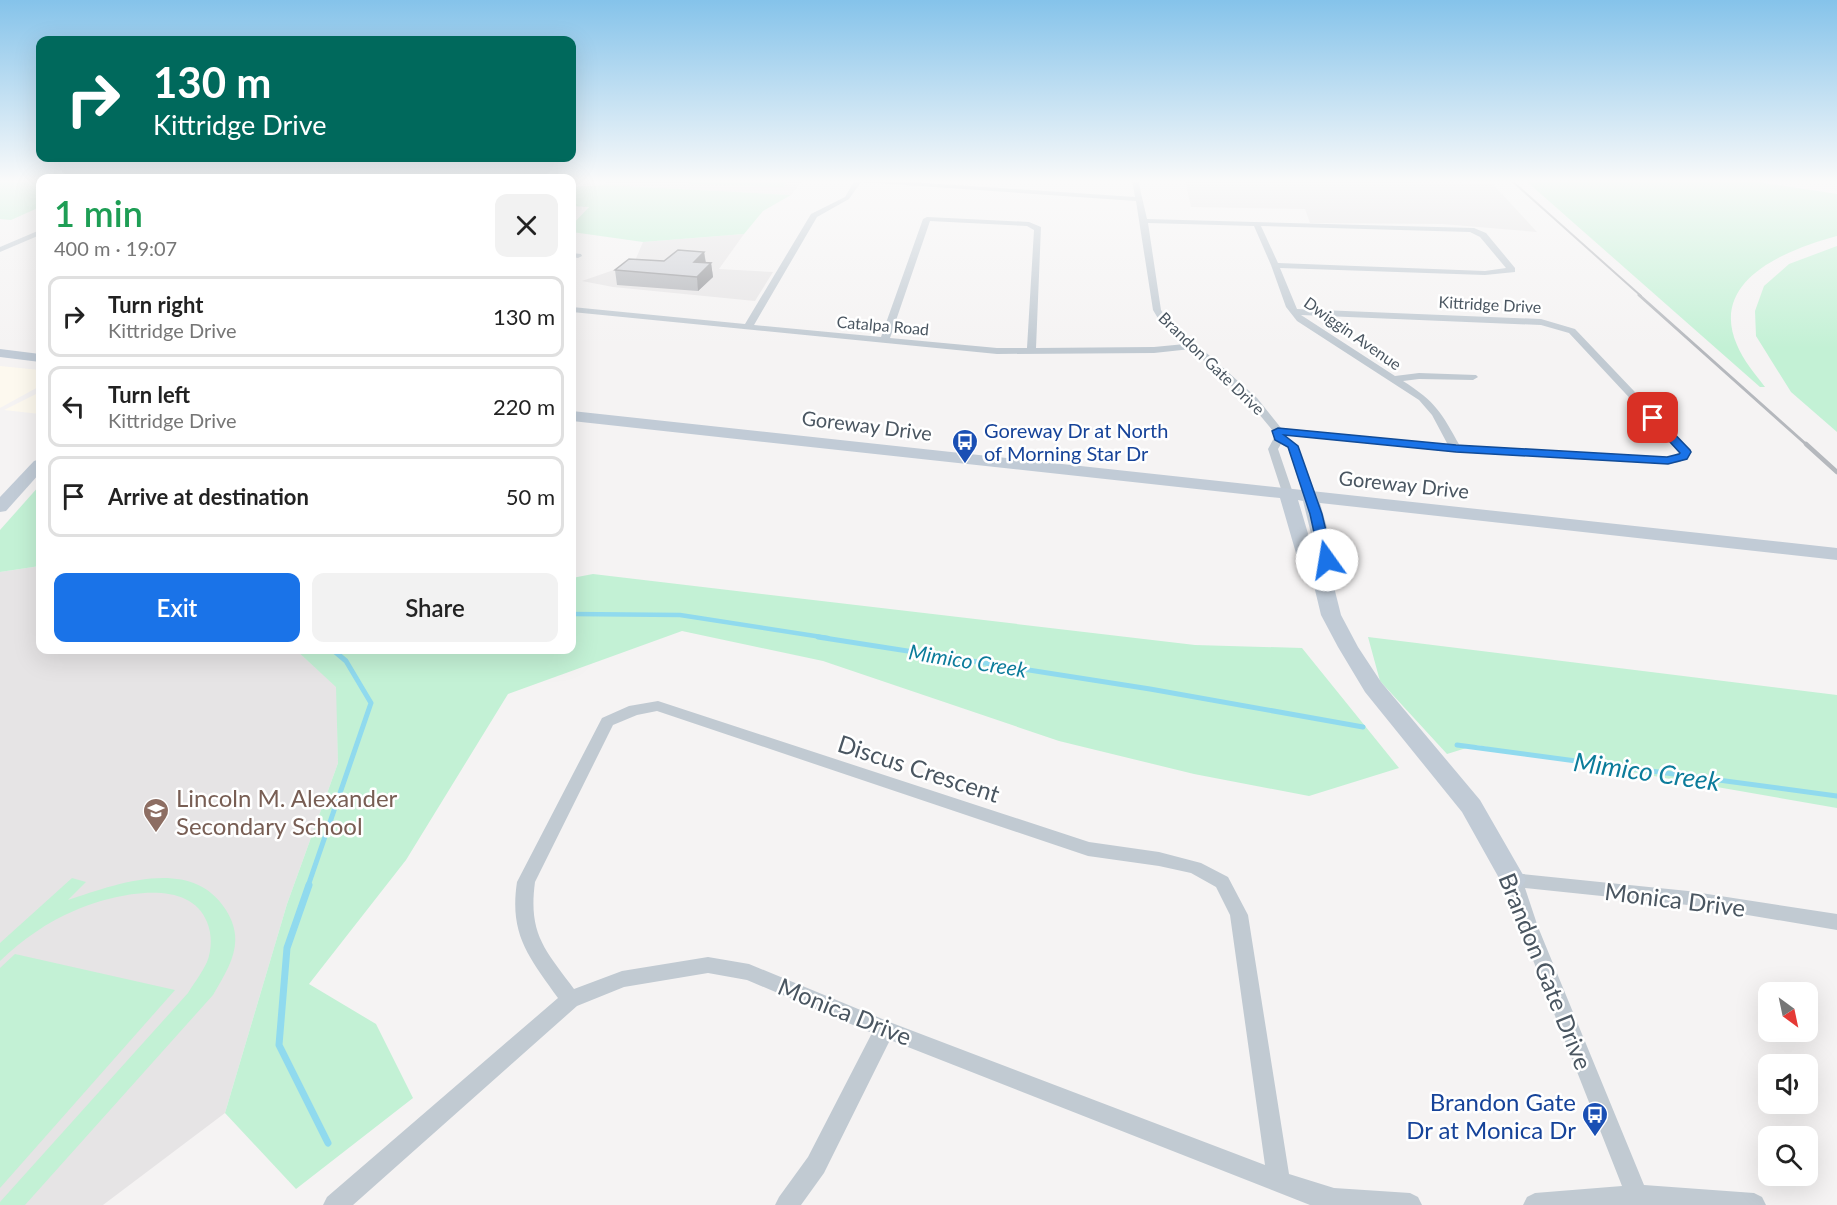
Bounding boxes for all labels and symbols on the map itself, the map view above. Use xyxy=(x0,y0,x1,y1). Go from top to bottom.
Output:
street label: Dwiggin Avenue xyxy=(1301,292,1405,374)
street label: Kittridge Drive xyxy=(1438,292,1542,316)
street label: Brandon Gate Drive xyxy=(1155,308,1269,418)
street label: Catalpa Road xyxy=(836,312,930,338)
pin xyxy=(1627,392,1678,443)
street label: Goreway Drive xyxy=(800,405,934,445)
place label: Goreway Dr at North of Morning Star Dr xyxy=(984,418,1168,465)
bus stop icon: Goreway Dr at North of Morning Star Dr xyxy=(950,427,980,465)
street label: Goreway Drive xyxy=(1338,465,1470,503)
position arrow xyxy=(1295,528,1359,592)
water label: Mimico Creek xyxy=(907,638,1030,682)
street label: Discus Crescent xyxy=(834,728,1004,808)
water label: Mimico Creek xyxy=(1572,745,1723,797)
place label: Lincoln M. Alexander Secondary School xyxy=(176,783,398,840)
school or university icon: Lincoln M. Alexander Secondary School xyxy=(141,796,171,834)
street label: Brandon Gate Drive xyxy=(1493,868,1599,1074)
street label: Monica Drive xyxy=(1603,876,1747,922)
street label: Monica Drive xyxy=(774,971,916,1051)
north arrow xyxy=(1758,982,1818,1042)
place label: Brandon Gate Dr at Monica Dr xyxy=(1406,1087,1576,1144)
bus stop icon: Brandon Gate Dr at Monica Dr xyxy=(1580,1100,1610,1138)

